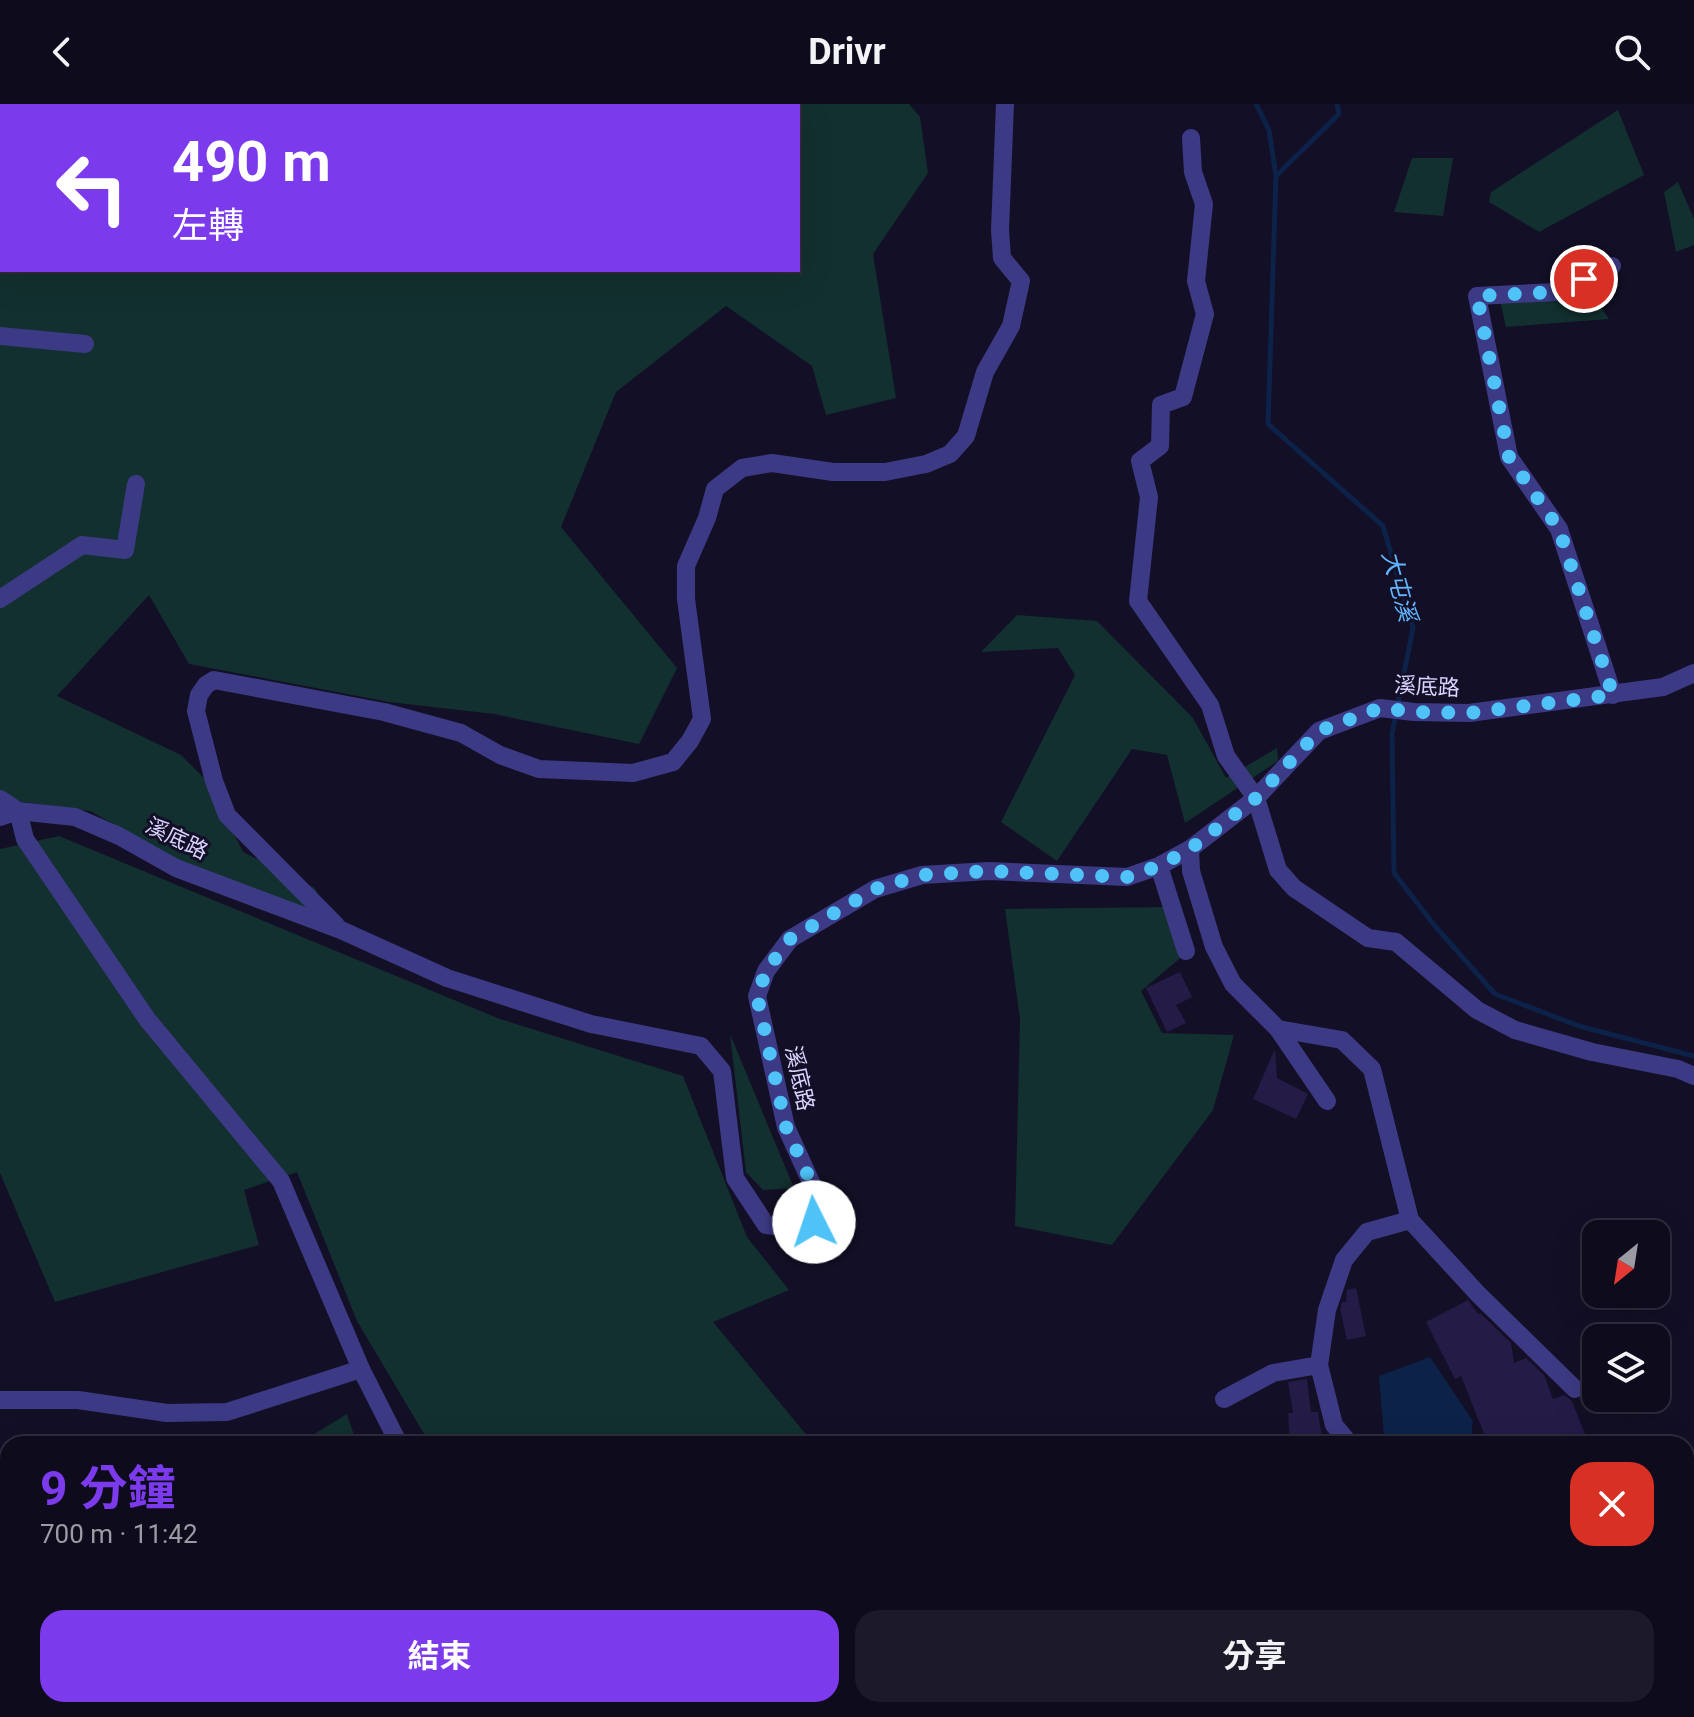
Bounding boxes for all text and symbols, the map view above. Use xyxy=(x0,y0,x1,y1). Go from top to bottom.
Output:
icon: back xyxy=(40,30,84,74)
icon: search xyxy=(1610,30,1654,74)
text: Drivr xyxy=(808,31,886,73)
text: 490 m xyxy=(172,129,331,195)
icon: left xyxy=(40,136,144,240)
text: 左轉 xyxy=(172,205,244,247)
pin xyxy=(1550,245,1618,313)
icon: arrive xyxy=(1562,257,1606,301)
water label: 大屯溪 xyxy=(1376,548,1423,627)
street label: 溪底路 xyxy=(1393,672,1461,701)
street label: 溪底路 xyxy=(142,813,212,864)
street label: 溪底路 xyxy=(780,1043,819,1113)
position arrow xyxy=(772,1180,856,1264)
north arrow xyxy=(1582,1220,1670,1308)
map controls xyxy=(1582,1220,1670,1412)
button: layers xyxy=(1582,1324,1670,1412)
text: 9 分鐘 xyxy=(40,1460,175,1517)
button: close xyxy=(1570,1462,1654,1546)
text: 700 m · 11:42 xyxy=(40,1519,198,1549)
button: 結束 xyxy=(40,1610,839,1702)
button: 分享 xyxy=(855,1610,1654,1702)

